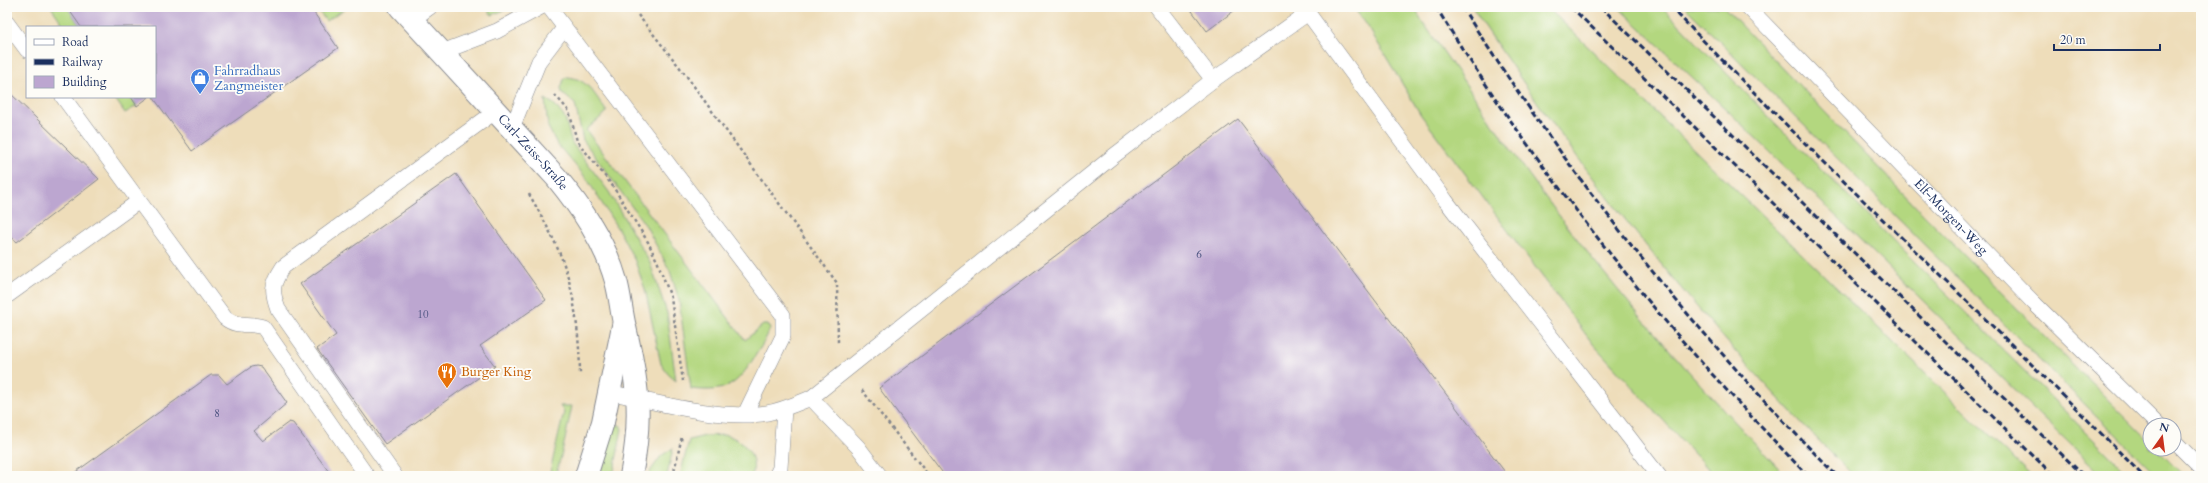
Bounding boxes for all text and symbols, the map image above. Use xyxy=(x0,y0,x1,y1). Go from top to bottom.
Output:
legend xyxy=(26,26,156,98)
scale bar xyxy=(2054,26,2160,52)
text: 20 m xyxy=(2060,32,2087,48)
text: Road xyxy=(62,34,89,50)
text: Railway xyxy=(62,54,104,70)
place label: Fahrradhaus Zangmeister xyxy=(214,62,283,95)
shop icon: Fahrradhaus Zangmeister xyxy=(189,67,211,95)
text: Building xyxy=(62,74,107,90)
street label: Carl-Zeiss-Straße xyxy=(494,110,573,194)
street label: Elf-Morgen-Weg xyxy=(1910,175,1992,259)
house number: 6 xyxy=(1196,247,1202,262)
house number: 10 xyxy=(417,307,429,322)
restaurant icon: Burger King xyxy=(436,361,458,389)
place label: Burger King xyxy=(461,363,532,381)
house number: 8 xyxy=(214,406,220,421)
north arrow xyxy=(2142,417,2182,457)
text: N xyxy=(2158,419,2171,436)

